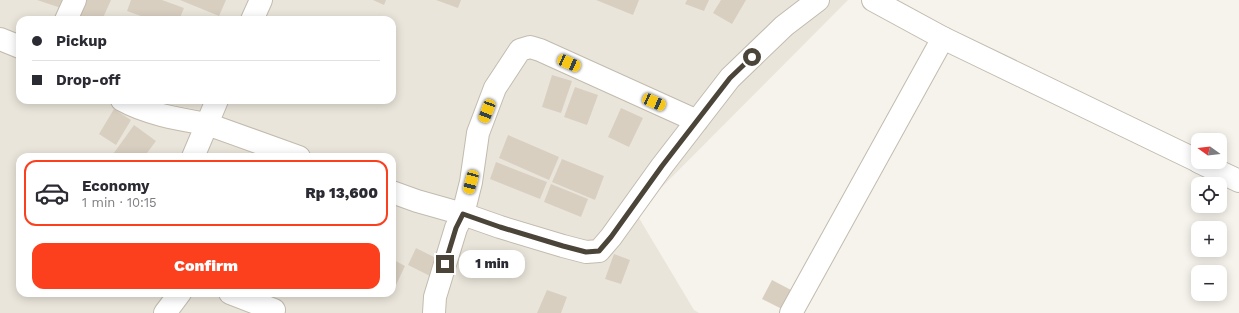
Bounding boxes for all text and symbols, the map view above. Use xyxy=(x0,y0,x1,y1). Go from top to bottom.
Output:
text: Pickup xyxy=(56,32,107,50)
route start xyxy=(743,48,761,66)
car xyxy=(556,53,582,73)
text: Drop-off xyxy=(56,71,121,89)
car xyxy=(641,92,667,112)
car xyxy=(477,98,497,124)
north arrow xyxy=(1191,133,1227,169)
map controls xyxy=(1191,133,1227,301)
car xyxy=(462,169,480,195)
icon: car xyxy=(34,175,70,211)
text: Economy xyxy=(82,177,149,195)
button: locate xyxy=(1191,177,1227,213)
text: Rp 13,600 xyxy=(305,184,378,202)
text: 1 min · 10:15 xyxy=(82,195,157,210)
button: + xyxy=(1191,221,1227,257)
button: Confirm xyxy=(32,243,380,289)
callout: 1 min xyxy=(459,250,525,278)
route end xyxy=(436,255,454,273)
text: 1 min xyxy=(475,256,509,271)
button: − xyxy=(1191,265,1227,301)

